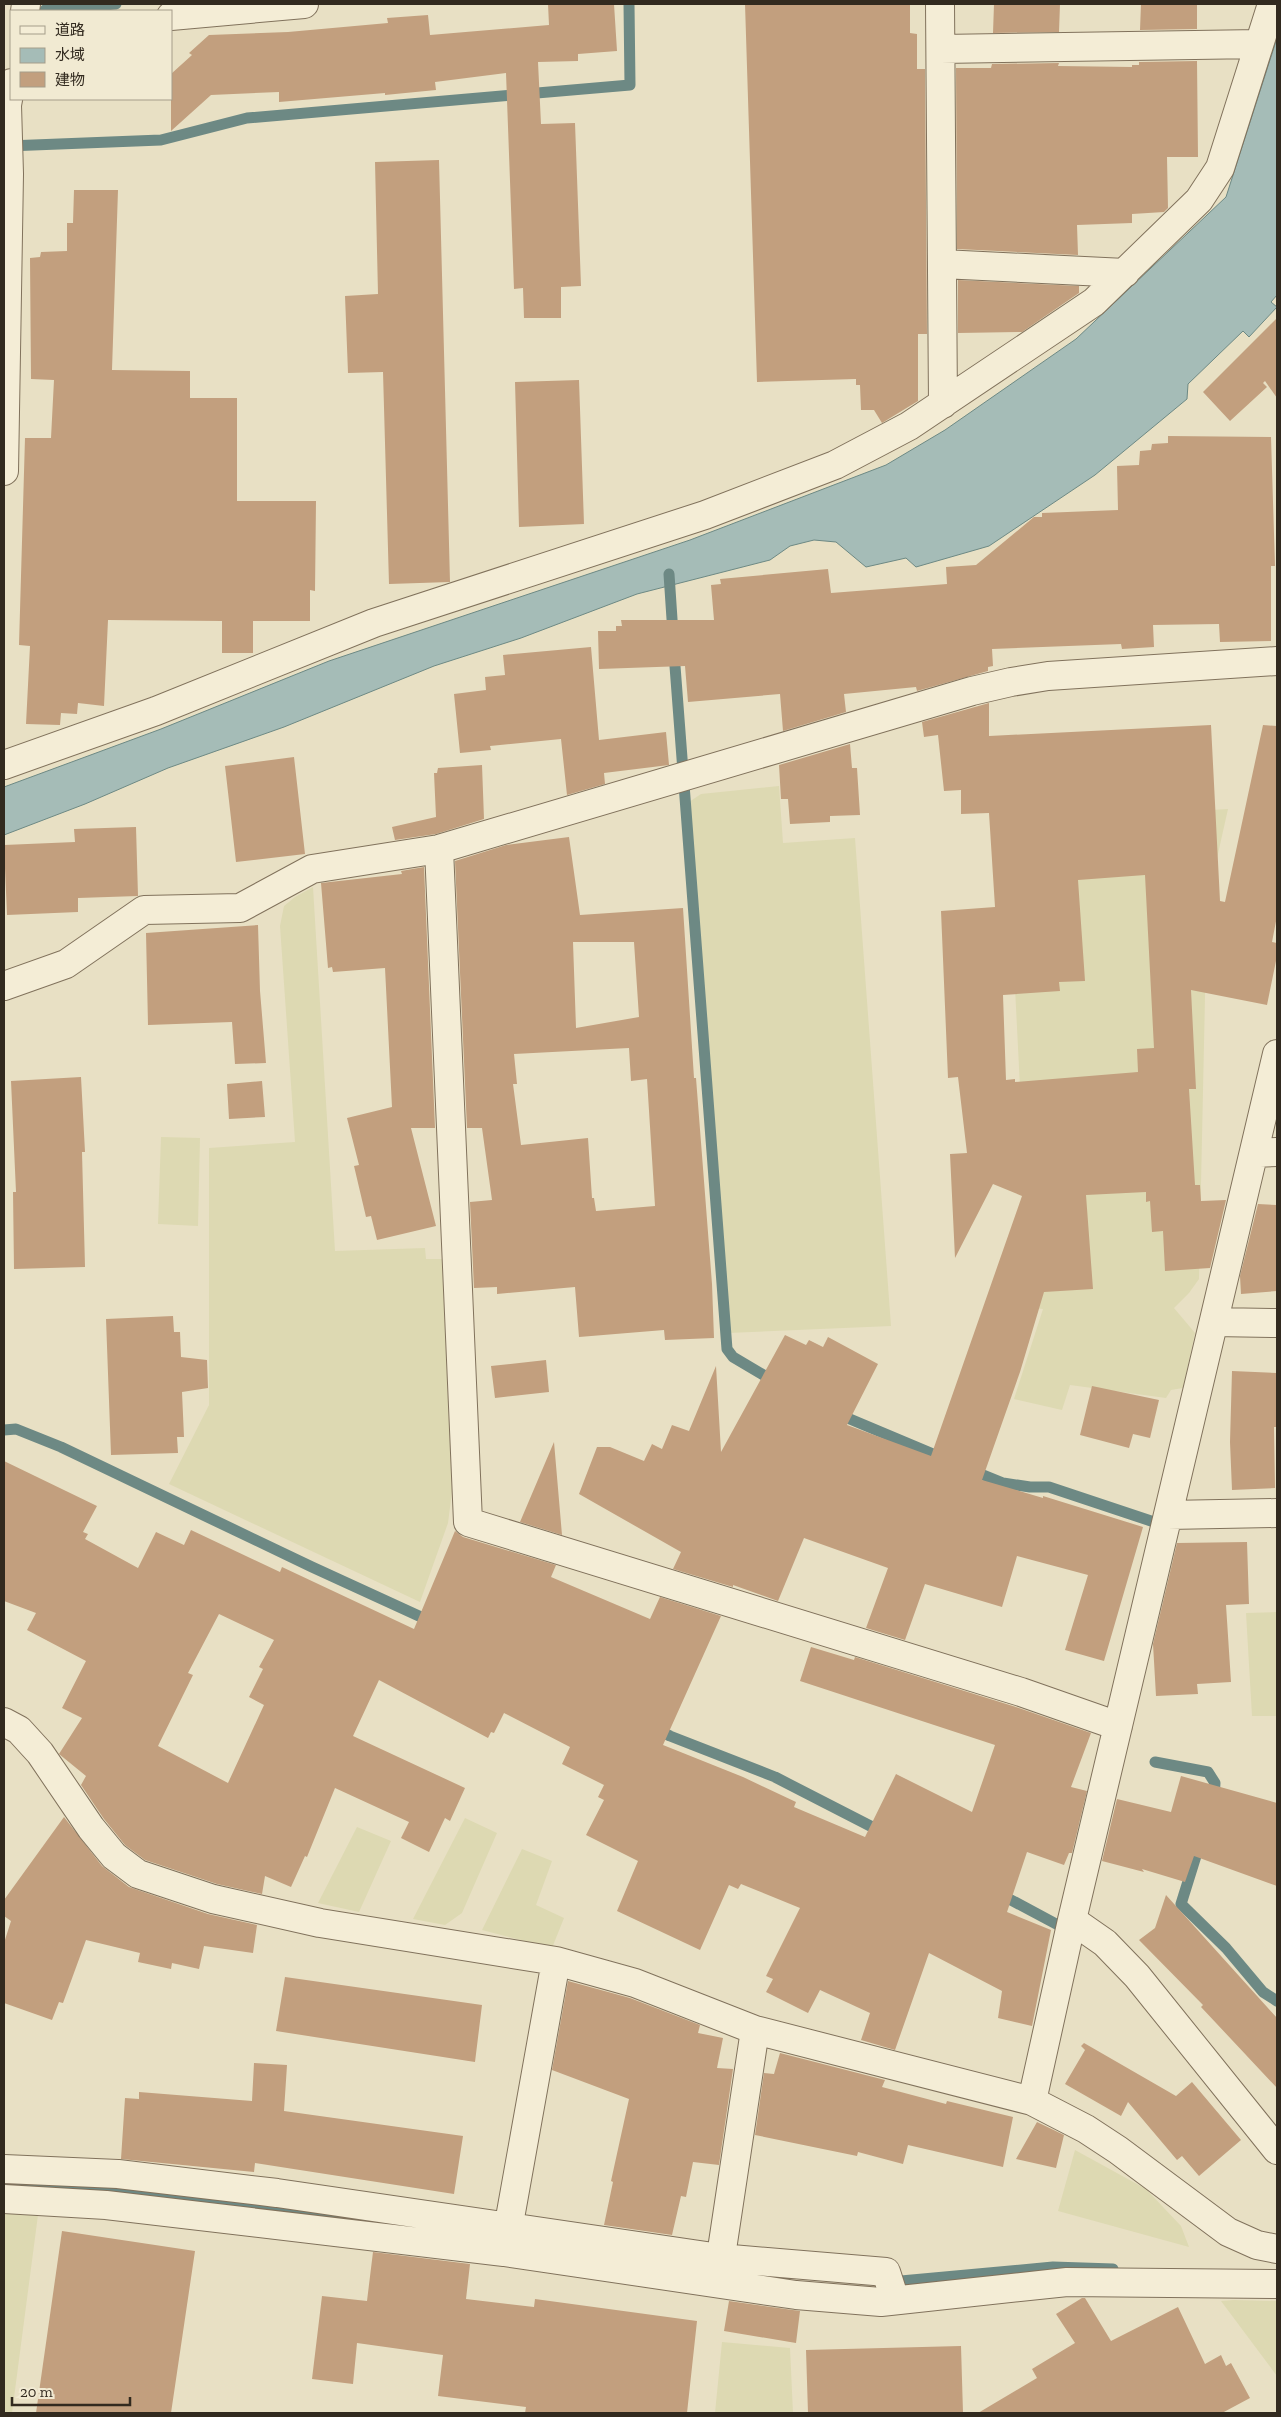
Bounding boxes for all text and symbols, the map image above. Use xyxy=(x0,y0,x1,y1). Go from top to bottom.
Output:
legend xyxy=(10,10,172,100)
text: 道路 xyxy=(55,21,85,39)
text: 水域 xyxy=(55,46,85,64)
text: 建物 xyxy=(55,71,85,89)
scale bar xyxy=(12,2374,130,2406)
text: 20 m xyxy=(20,2383,53,2401)

